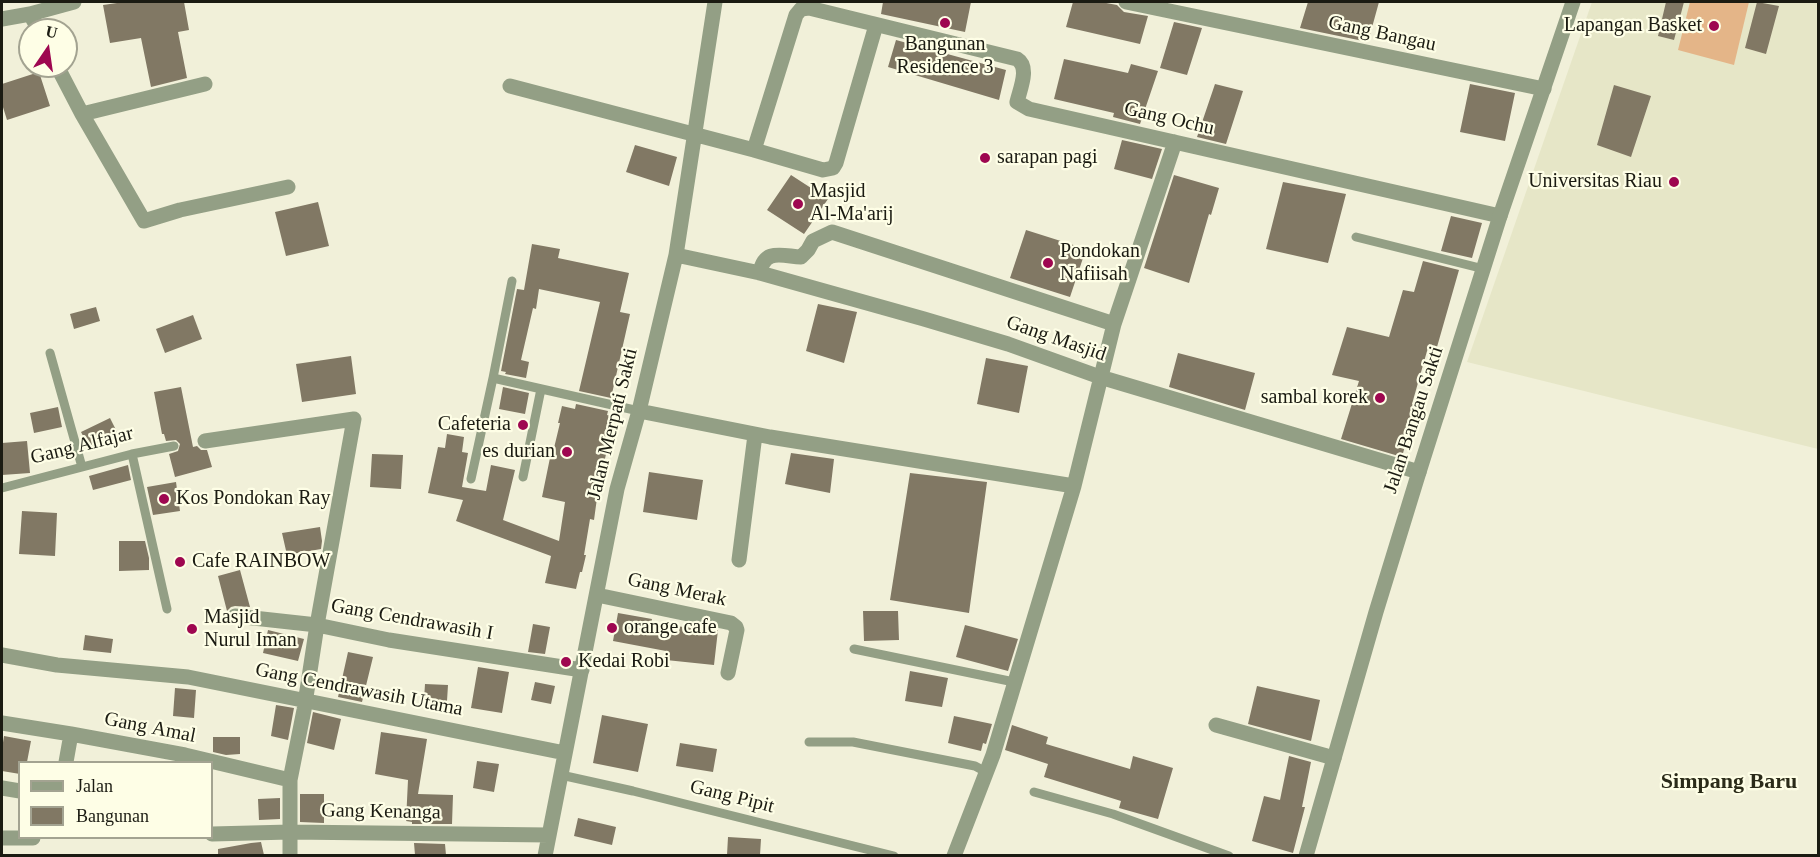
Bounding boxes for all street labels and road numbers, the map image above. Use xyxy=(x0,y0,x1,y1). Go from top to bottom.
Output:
street label: Gang Bangau xyxy=(1326,11,1438,57)
street label: Gang Ochu xyxy=(1122,97,1216,141)
street label: Gang Masjid xyxy=(1003,311,1109,367)
street label: Jalan Bangau Sakti xyxy=(1379,343,1449,497)
street label: Jalan Merpati Sakti xyxy=(583,346,643,502)
street label: Gang Alfajar xyxy=(28,422,136,470)
street label: Gang Merak xyxy=(625,568,729,612)
street label: Gang Cendrawasih I xyxy=(329,594,495,646)
street label: Gang Cendrawasih Utama xyxy=(253,658,465,722)
street label: Gang Amal xyxy=(102,707,198,749)
street label: Gang Pipit xyxy=(687,775,777,819)
street label: Gang Kenanga xyxy=(321,799,441,825)

